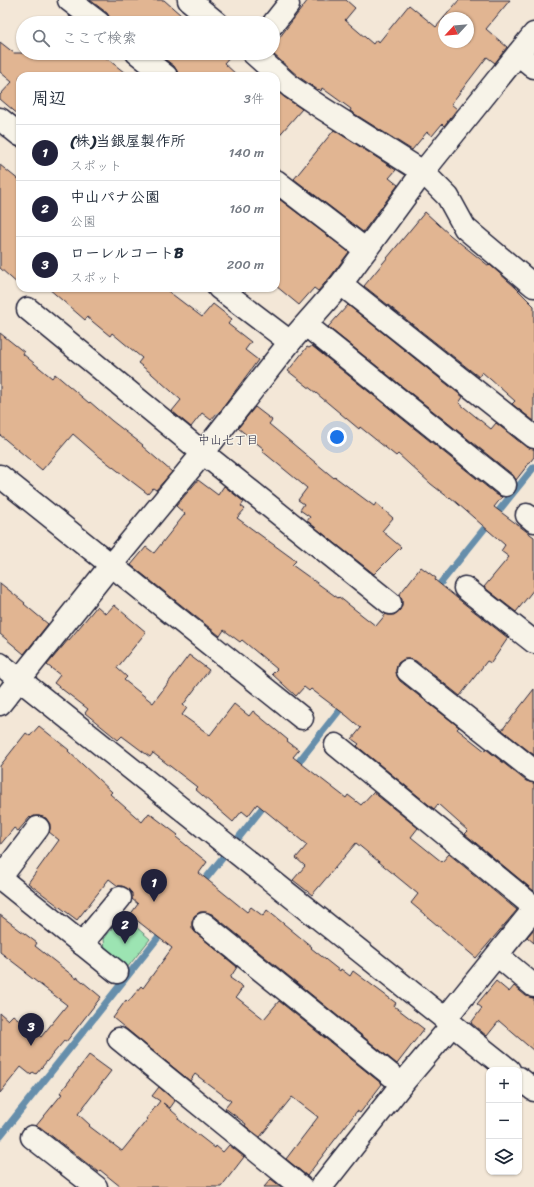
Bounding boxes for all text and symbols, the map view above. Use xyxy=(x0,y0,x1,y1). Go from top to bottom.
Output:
north arrow xyxy=(438,12,474,48)
search box xyxy=(16,16,280,60)
text: ここで検索 xyxy=(62,25,137,51)
icon: search xyxy=(30,27,52,49)
text: 周辺 xyxy=(32,83,66,113)
text: 3件 xyxy=(244,87,264,110)
text: (株)当銀屋製作所 xyxy=(70,128,186,154)
text: 1 xyxy=(42,141,48,164)
text: 140 m xyxy=(229,141,264,164)
text: スポット xyxy=(70,154,122,177)
text: 中山パナ公園 xyxy=(70,184,160,210)
text: 2 xyxy=(41,197,49,220)
text: 160 m xyxy=(229,197,264,220)
text: 公園 xyxy=(70,210,96,233)
text: ローレルコートB xyxy=(70,240,183,266)
text: 3 xyxy=(41,253,49,276)
text: 200 m xyxy=(227,253,264,276)
text: スポット xyxy=(70,266,122,289)
your location xyxy=(327,427,347,447)
district label: 中山七丁目 xyxy=(198,429,258,451)
pin: 1 xyxy=(141,869,167,902)
pin: 2 xyxy=(112,911,138,944)
pin: 3 xyxy=(18,1013,44,1046)
map controls xyxy=(486,1067,522,1175)
button: + xyxy=(486,1067,522,1103)
button: − xyxy=(486,1103,522,1139)
button: layers xyxy=(486,1139,522,1175)

